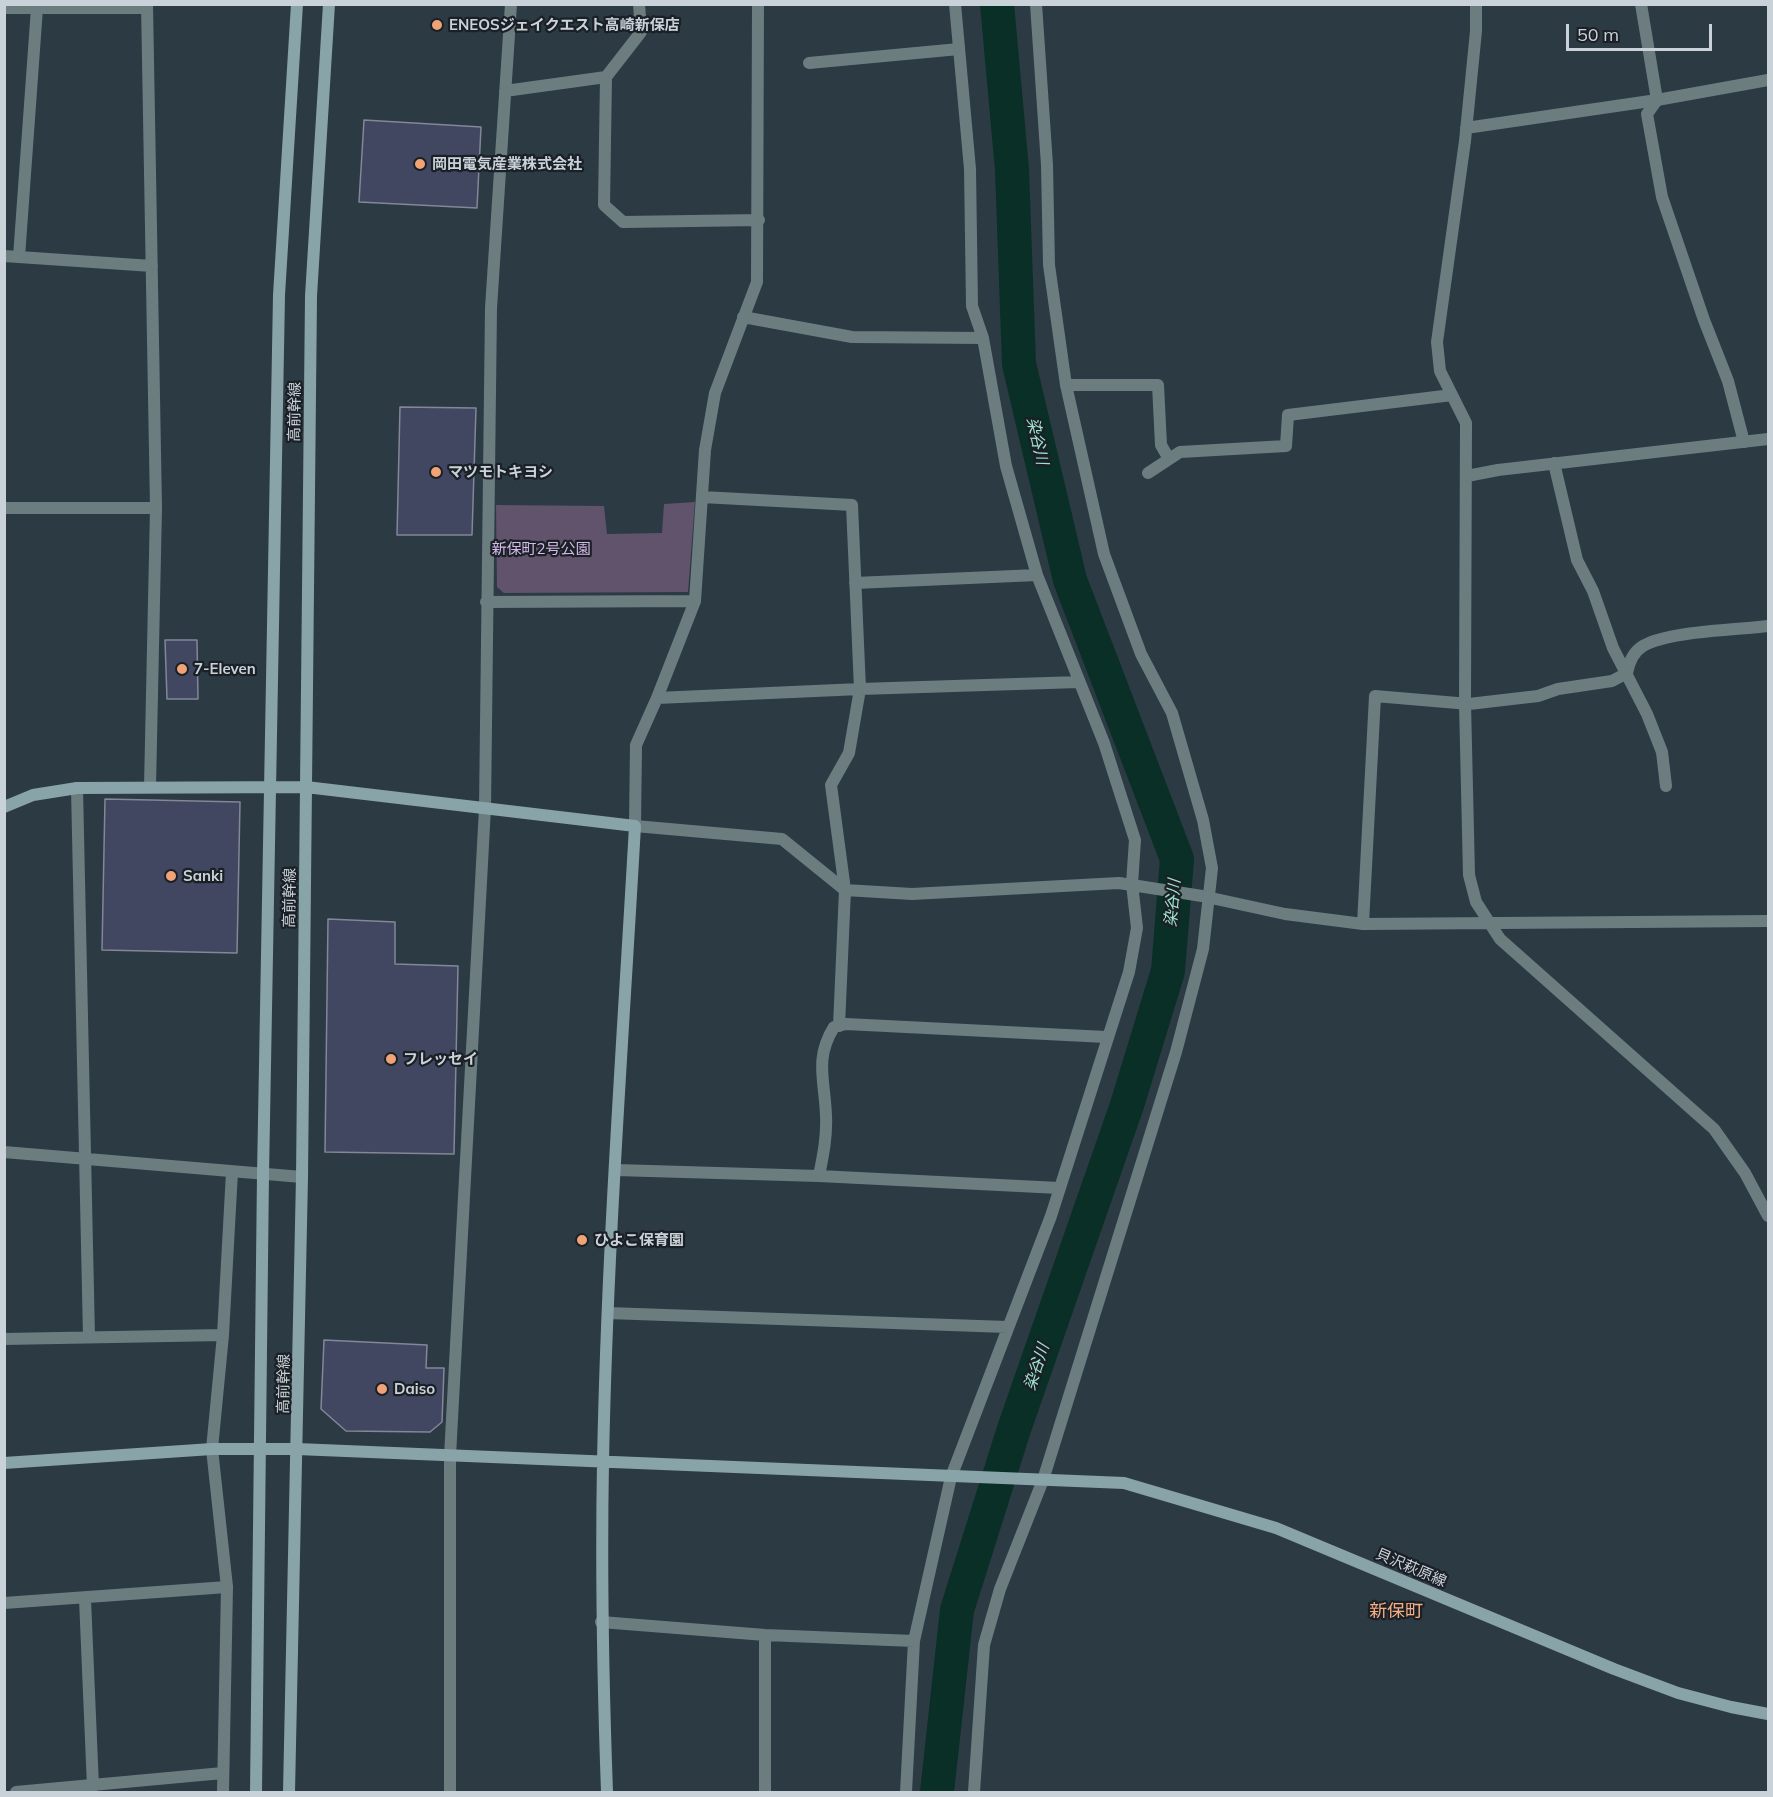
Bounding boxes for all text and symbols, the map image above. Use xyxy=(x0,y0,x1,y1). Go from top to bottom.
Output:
scale bar xyxy=(1569,12,1714,50)
place label: ENEOSジェイクエスト高崎新保店 xyxy=(449,16,680,34)
marker: ENEOSジェイクエスト高崎新保店 xyxy=(430,18,444,32)
text: 50 m xyxy=(1577,23,1619,46)
place label: 岡田電気産業株式会社 xyxy=(432,155,582,173)
marker: 岡田電気産業株式会社 xyxy=(413,157,427,171)
street label: 高前幹線 xyxy=(285,382,305,442)
water label: 染谷川 xyxy=(1022,415,1052,467)
place label: マツモトキヨシ xyxy=(448,463,553,481)
marker: マツモトキヨシ xyxy=(429,465,443,479)
park label: 新保町2号公園 xyxy=(492,540,590,558)
place label: 7-Eleven xyxy=(194,660,256,678)
marker: 7-Eleven xyxy=(175,662,189,676)
place label: Sanki xyxy=(183,867,223,885)
street label: 高前幹線 xyxy=(280,868,300,928)
marker: Sanki xyxy=(164,869,178,883)
water label: 染谷川 xyxy=(1161,878,1185,928)
place label: フレッセイ xyxy=(403,1050,478,1068)
marker: フレッセイ xyxy=(384,1052,398,1066)
place label: ひよこ保育園 xyxy=(594,1231,684,1249)
marker: ひよこ保育園 xyxy=(575,1233,589,1247)
water label: 染谷川 xyxy=(1020,1341,1054,1393)
street label: 高前幹線 xyxy=(274,1354,294,1414)
place label: Daiso xyxy=(394,1380,435,1398)
marker: Daiso xyxy=(375,1382,389,1396)
street label: 貝沢萩原線 xyxy=(1373,1545,1449,1591)
district label: 新保町 xyxy=(1369,1601,1423,1623)

